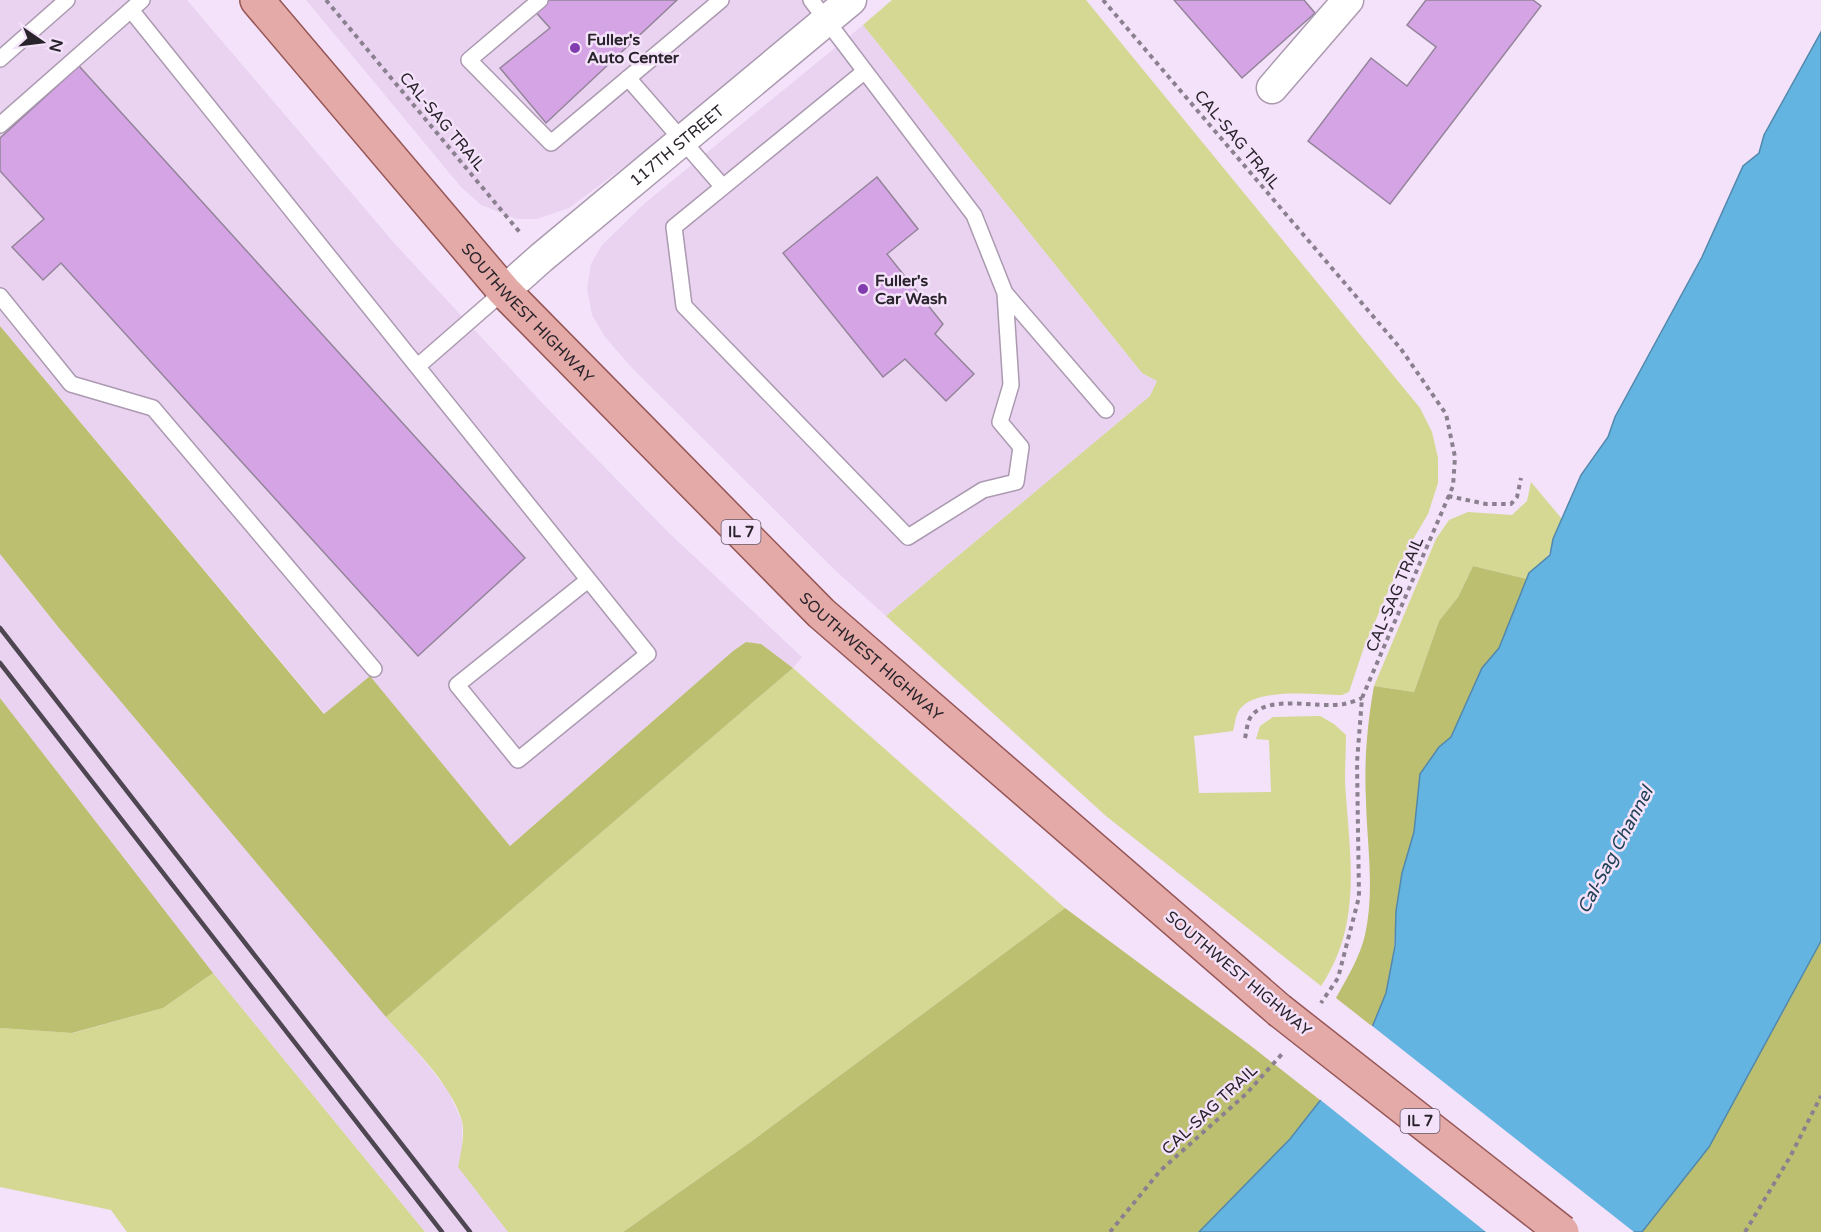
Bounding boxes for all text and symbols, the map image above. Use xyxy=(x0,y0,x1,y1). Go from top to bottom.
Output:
north arrow xyxy=(12,12,72,72)
place label: Fuller's Auto Center xyxy=(587,30,680,68)
text: N xyxy=(44,37,67,54)
marker: Fuller's Auto Center xyxy=(568,41,582,55)
street label: CAL-SAG TRAIL xyxy=(395,68,489,175)
street label: CAL-SAG TRAIL xyxy=(1190,86,1284,193)
street label: 117TH STREET xyxy=(626,101,729,191)
street label: SOUTHWEST HIGHWAY xyxy=(457,239,598,388)
place label: Fuller's Car Wash xyxy=(875,271,947,309)
marker: Fuller's Car Wash xyxy=(856,282,870,296)
road number: IL 7 xyxy=(722,520,760,544)
street label: CAL-SAG TRAIL xyxy=(1362,534,1428,655)
street label: SOUTHWEST HIGHWAY xyxy=(795,588,947,725)
water label: Cal-Sag Channel xyxy=(1572,781,1659,917)
street label: SOUTHWEST HIGHWAY xyxy=(1161,907,1315,1041)
street label: CAL-SAG TRAIL xyxy=(1158,1060,1262,1159)
road number: IL 7 xyxy=(1400,1109,1440,1133)

